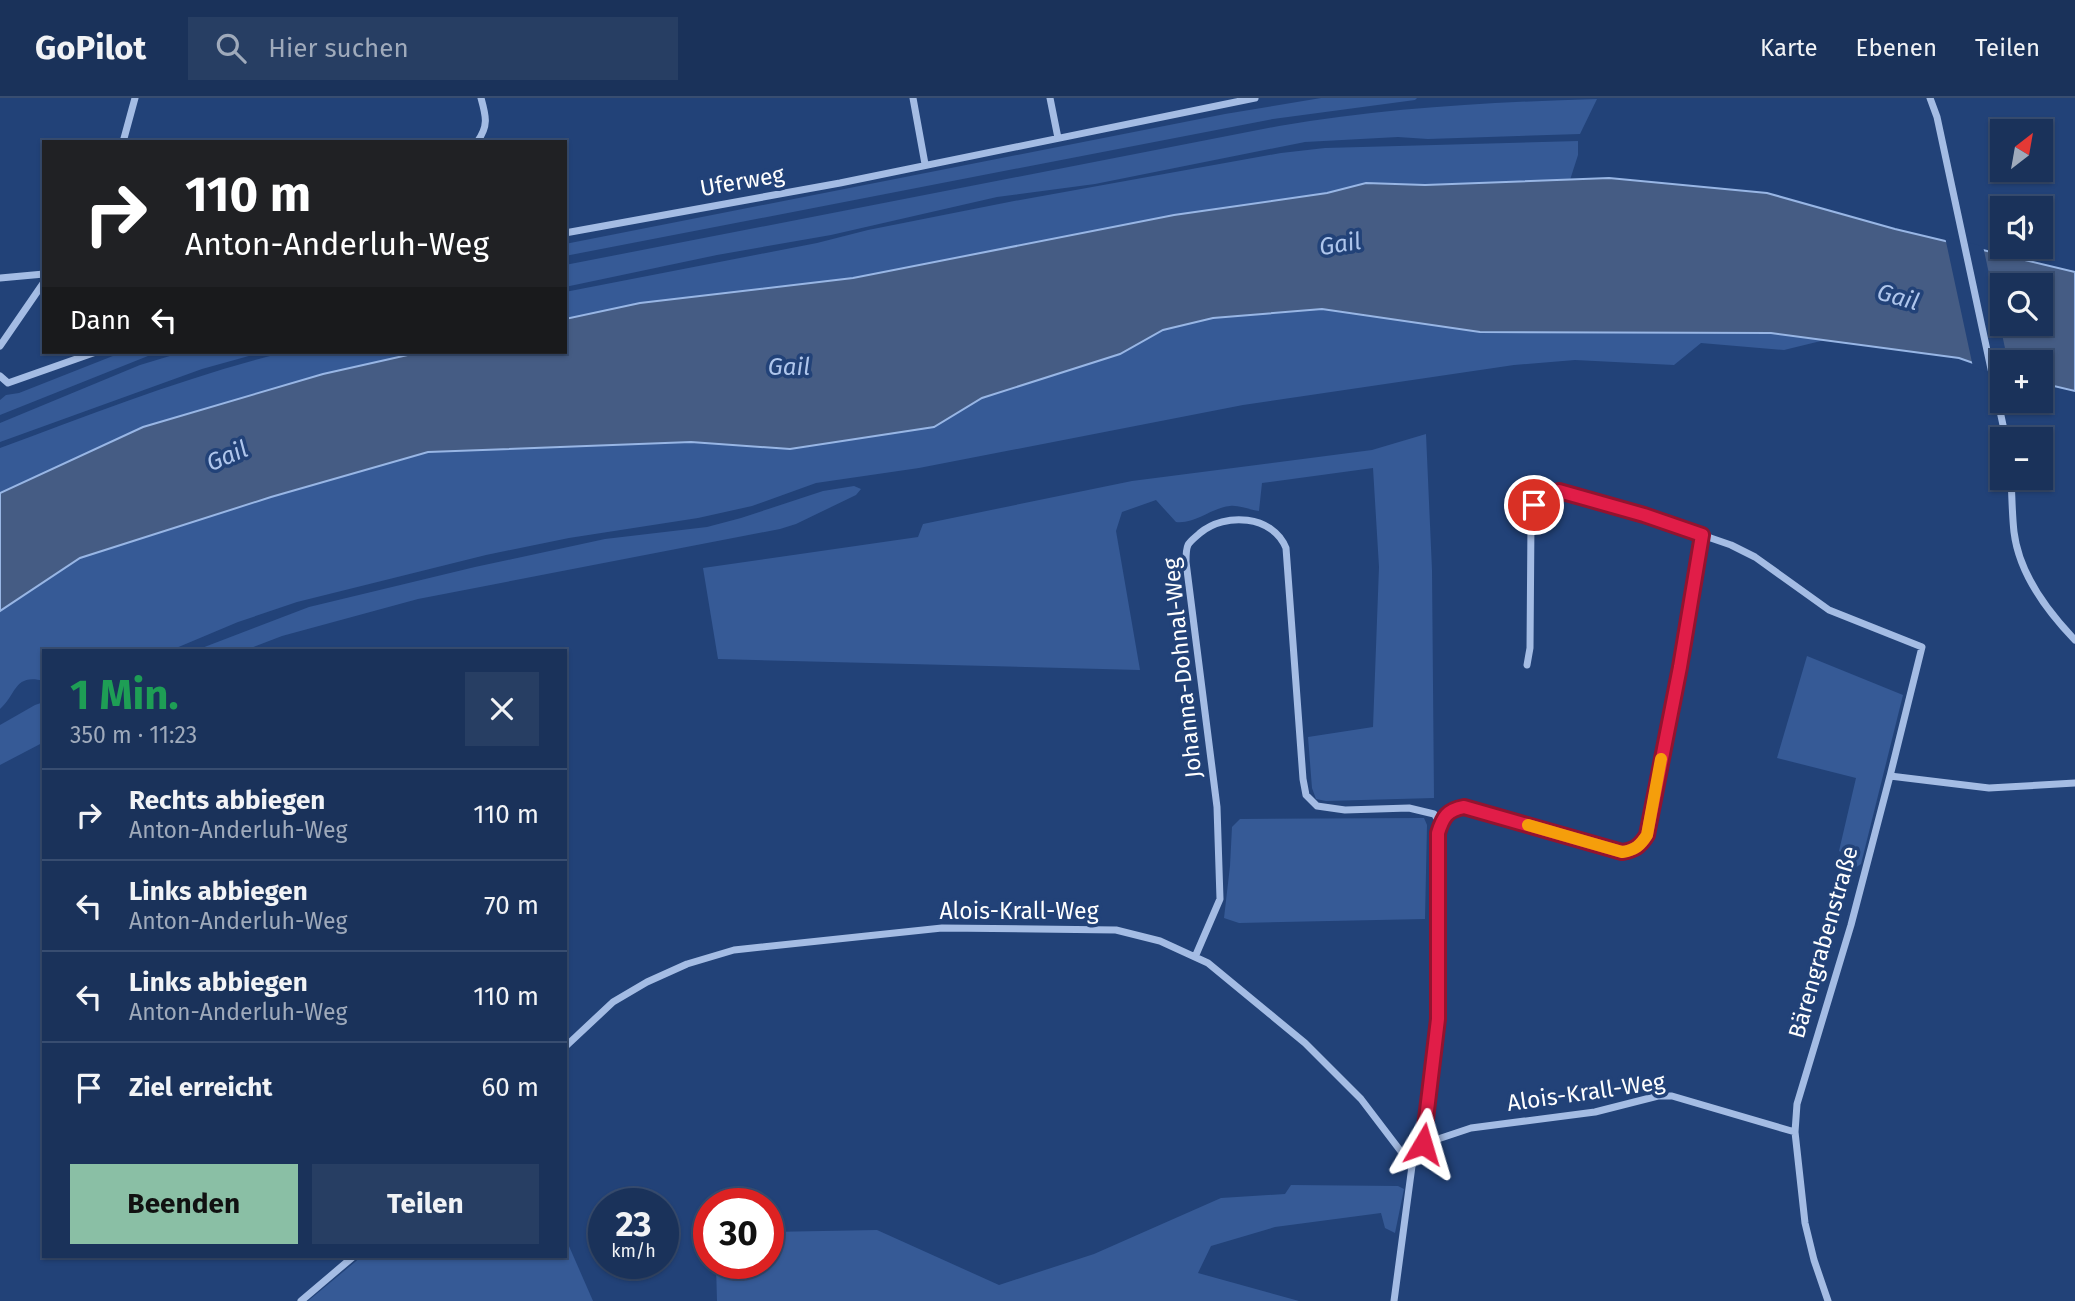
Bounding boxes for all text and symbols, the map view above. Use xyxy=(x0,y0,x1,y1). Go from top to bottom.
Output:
search box xyxy=(188,17,678,80)
text: GoPilot xyxy=(35,28,146,68)
icon: search xyxy=(212,29,250,67)
text: Hier suchen xyxy=(268,33,409,64)
text: Karte xyxy=(1760,34,1818,62)
text: Ebenen xyxy=(1856,34,1937,62)
text: Teilen xyxy=(1975,34,2040,62)
north arrow xyxy=(1990,119,2053,182)
map controls xyxy=(1990,119,2053,490)
street label: Uferweg xyxy=(698,160,786,202)
text: 110 m xyxy=(185,165,311,224)
icon: right xyxy=(70,168,161,259)
button: sound xyxy=(1990,196,2053,259)
text: Anton-Anderluh-Weg xyxy=(185,225,489,263)
water label: Gail xyxy=(1317,227,1363,261)
button: search xyxy=(1990,273,2053,336)
water label: Gail xyxy=(1874,278,1922,316)
icon: left xyxy=(145,301,183,339)
text: Dann xyxy=(70,305,131,336)
button: + xyxy=(1990,350,2053,413)
water label: Gail xyxy=(768,353,810,381)
button: − xyxy=(1990,427,2053,490)
water label: Gail xyxy=(202,435,252,477)
pin xyxy=(1504,475,1564,535)
icon: arrive xyxy=(1515,486,1553,524)
street label: Johanna-Dohnal-Weg xyxy=(1156,556,1207,780)
text: 1 Min. xyxy=(70,670,179,720)
button: close xyxy=(465,672,539,746)
text: 350 m · 11:23 xyxy=(70,721,197,749)
text: Rechts abbiegen xyxy=(129,785,325,816)
icon: right xyxy=(70,796,108,834)
text: 110 m xyxy=(473,799,539,830)
text: Anton-Anderluh-Weg xyxy=(129,816,348,844)
street label: Bärengrabenstraße xyxy=(1782,843,1864,1041)
text: Links abbiegen xyxy=(129,876,308,907)
icon: left xyxy=(70,887,108,925)
text: 70 m xyxy=(484,890,539,921)
street label: Alois-Krall-Weg xyxy=(939,897,1099,925)
text: Anton-Anderluh-Weg xyxy=(129,907,348,935)
text: Links abbiegen xyxy=(129,967,308,998)
icon: left xyxy=(70,978,108,1016)
text: 110 m xyxy=(473,981,539,1012)
text: Anton-Anderluh-Weg xyxy=(129,998,348,1026)
street label: Alois-Krall-Weg xyxy=(1505,1067,1667,1117)
icon: arrive xyxy=(70,1069,108,1107)
text: Ziel erreicht xyxy=(129,1072,272,1103)
text: 60 m xyxy=(481,1072,539,1103)
position arrow xyxy=(1386,1107,1460,1181)
button: Beenden xyxy=(70,1164,298,1244)
button: Teilen xyxy=(312,1164,539,1244)
speed limit sign: 30 xyxy=(693,1188,784,1279)
text: 23 xyxy=(615,1203,652,1245)
text: km/h xyxy=(611,1240,656,1262)

